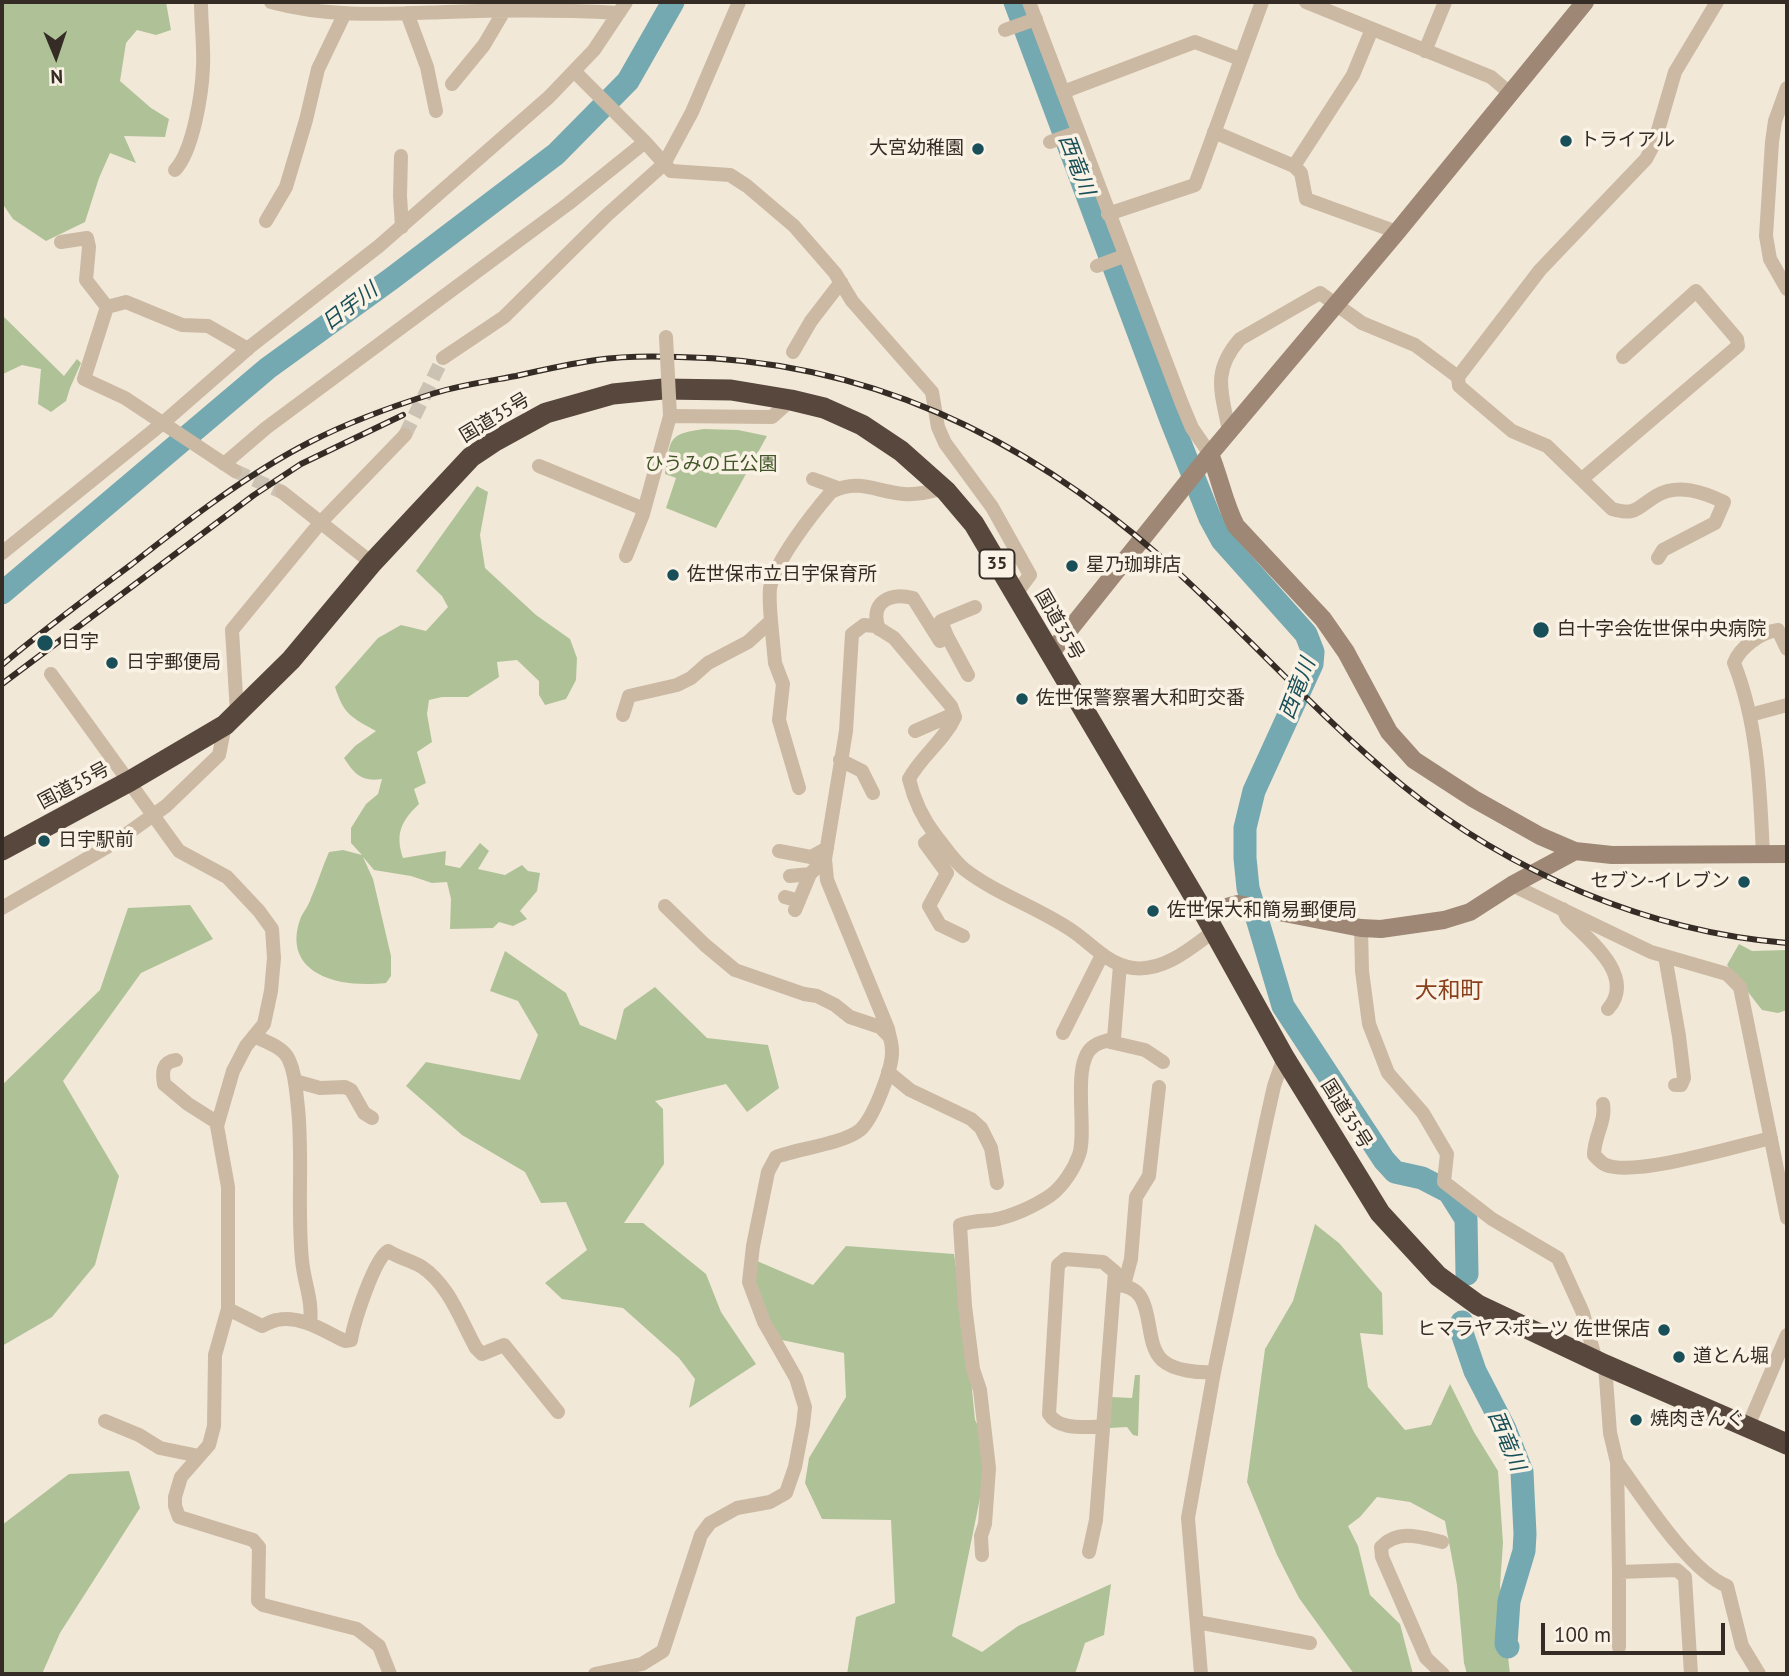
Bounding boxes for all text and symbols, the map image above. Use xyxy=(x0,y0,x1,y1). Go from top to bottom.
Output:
north arrow xyxy=(21,21,91,91)
text: N xyxy=(50,65,63,89)
place label: トライアル xyxy=(1580,130,1675,152)
water label: 西竜川 xyxy=(1053,131,1099,199)
marker: トライアル xyxy=(1558,133,1574,149)
place label: 大宮幼稚園 xyxy=(869,138,964,160)
marker: 大宮幼稚園 xyxy=(970,141,986,157)
water label: 日宇川 xyxy=(317,278,383,336)
street label: 国道35号 xyxy=(456,388,534,448)
park label: ひうみの丘公園 xyxy=(645,454,777,476)
road number: 35 xyxy=(979,550,1014,578)
place label: 星乃珈琲店 xyxy=(1086,555,1181,577)
marker: 星乃珈琲店 xyxy=(1064,558,1080,574)
place label: 佐世保市立日宇保育所 xyxy=(687,564,877,586)
marker: 佐世保市立日宇保育所 xyxy=(665,567,681,583)
street label: 国道35号 xyxy=(1030,586,1088,664)
place label: 白十字会佐世保中央病院 xyxy=(1557,619,1766,641)
marker: 白十字会佐世保中央病院 xyxy=(1531,620,1551,640)
place label: 日宇 xyxy=(61,632,99,654)
marker: 日宇 xyxy=(35,633,55,653)
place label: 日宇郵便局 xyxy=(126,652,221,674)
marker: 日宇郵便局 xyxy=(104,655,120,671)
water label: 西竜川 xyxy=(1275,655,1321,723)
place label: 佐世保警察署大和町交番 xyxy=(1036,688,1245,710)
marker: 佐世保警察署大和町交番 xyxy=(1014,691,1030,707)
street label: 国道35号 xyxy=(34,758,114,814)
place label: 日宇駅前 xyxy=(58,830,134,852)
marker: 日宇駅前 xyxy=(36,833,52,849)
place label: セブン-イレブン xyxy=(1590,871,1730,893)
marker: セブン-イレブン xyxy=(1736,874,1752,890)
place label: 佐世保大和簡易郵便局 xyxy=(1167,900,1357,922)
marker: 佐世保大和簡易郵便局 xyxy=(1145,903,1161,919)
district label: 大和町 xyxy=(1415,977,1483,1005)
street label: 国道35号 xyxy=(1316,1075,1376,1153)
place label: ヒマラヤスポーツ 佐世保店 xyxy=(1417,1319,1650,1341)
marker: ヒマラヤスポーツ 佐世保店 xyxy=(1656,1322,1672,1338)
place label: 道とん堀 xyxy=(1693,1346,1769,1368)
marker: 道とん堀 xyxy=(1671,1349,1687,1365)
water label: 西竜川 xyxy=(1482,1407,1530,1475)
place label: 焼肉きんぐ xyxy=(1650,1409,1745,1431)
marker: 焼肉きんぐ xyxy=(1628,1412,1644,1428)
scale bar xyxy=(1544,1610,1728,1654)
text: 100 m xyxy=(1554,1621,1611,1648)

